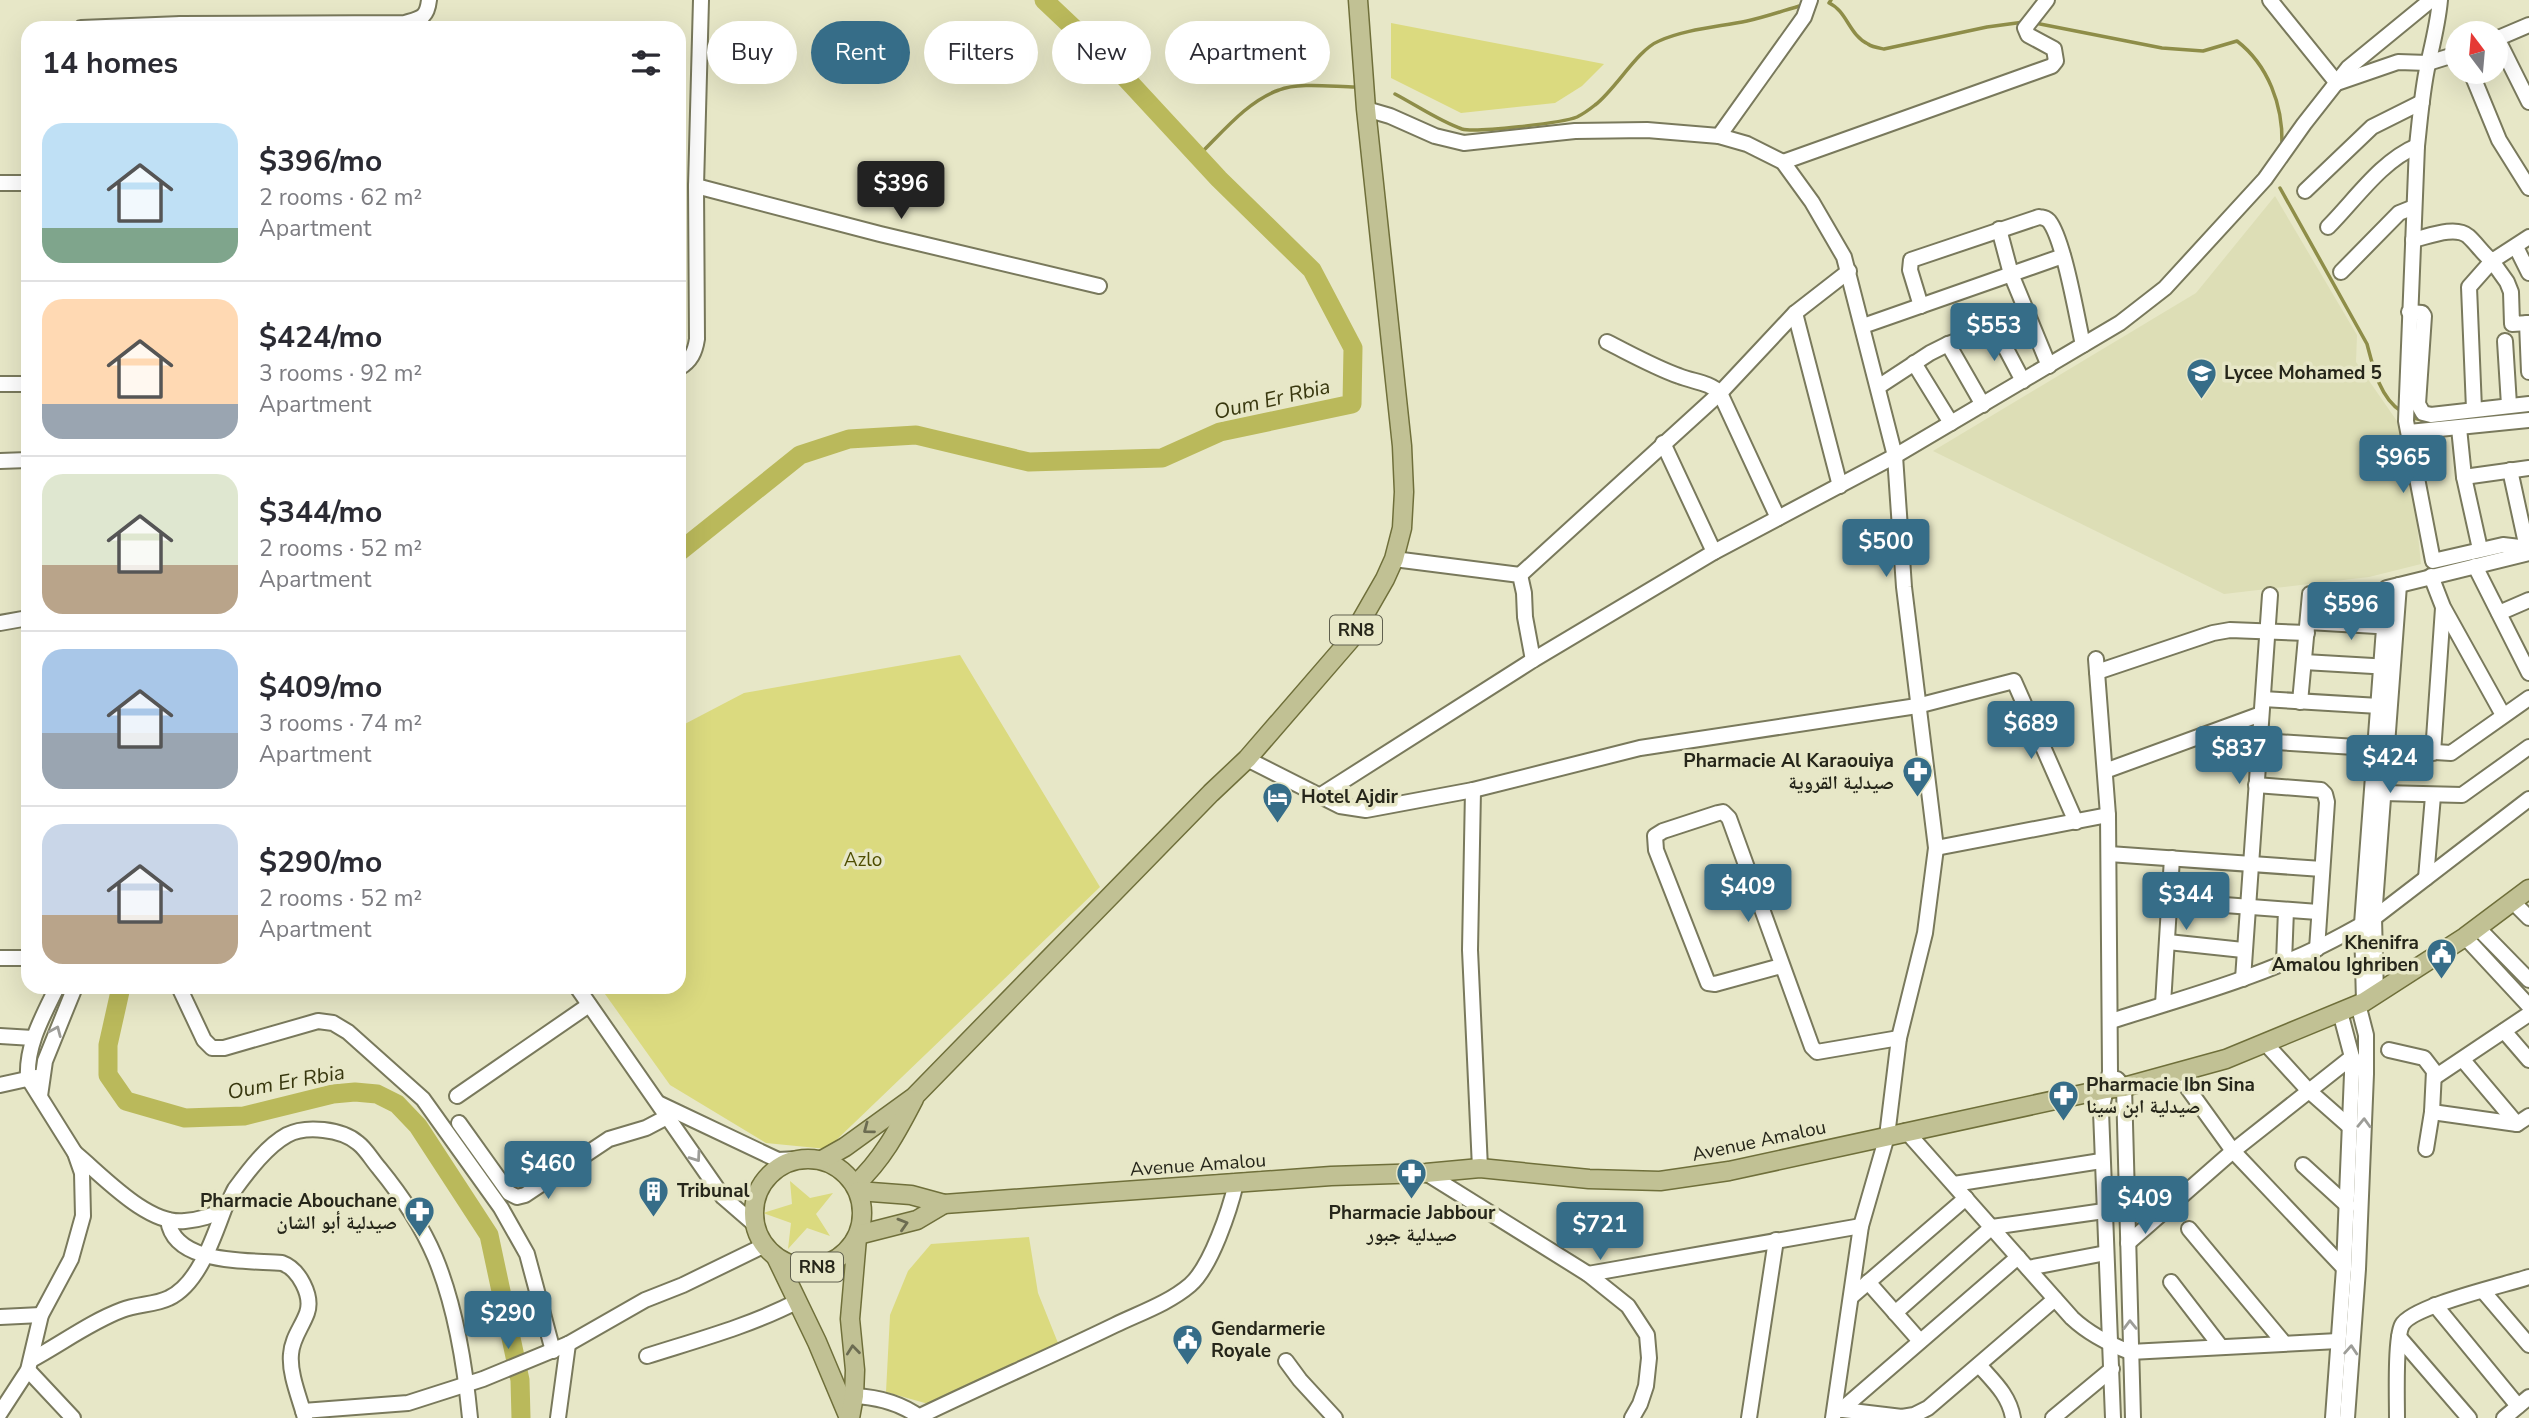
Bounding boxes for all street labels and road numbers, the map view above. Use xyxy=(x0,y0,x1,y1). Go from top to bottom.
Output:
road number: RN8 xyxy=(1330,616,1382,644)
street label: Avenue Amalou xyxy=(1690,1114,1828,1168)
street label: Avenue Amalou xyxy=(1129,1147,1267,1183)
road number: RN8 xyxy=(791,1252,843,1282)

